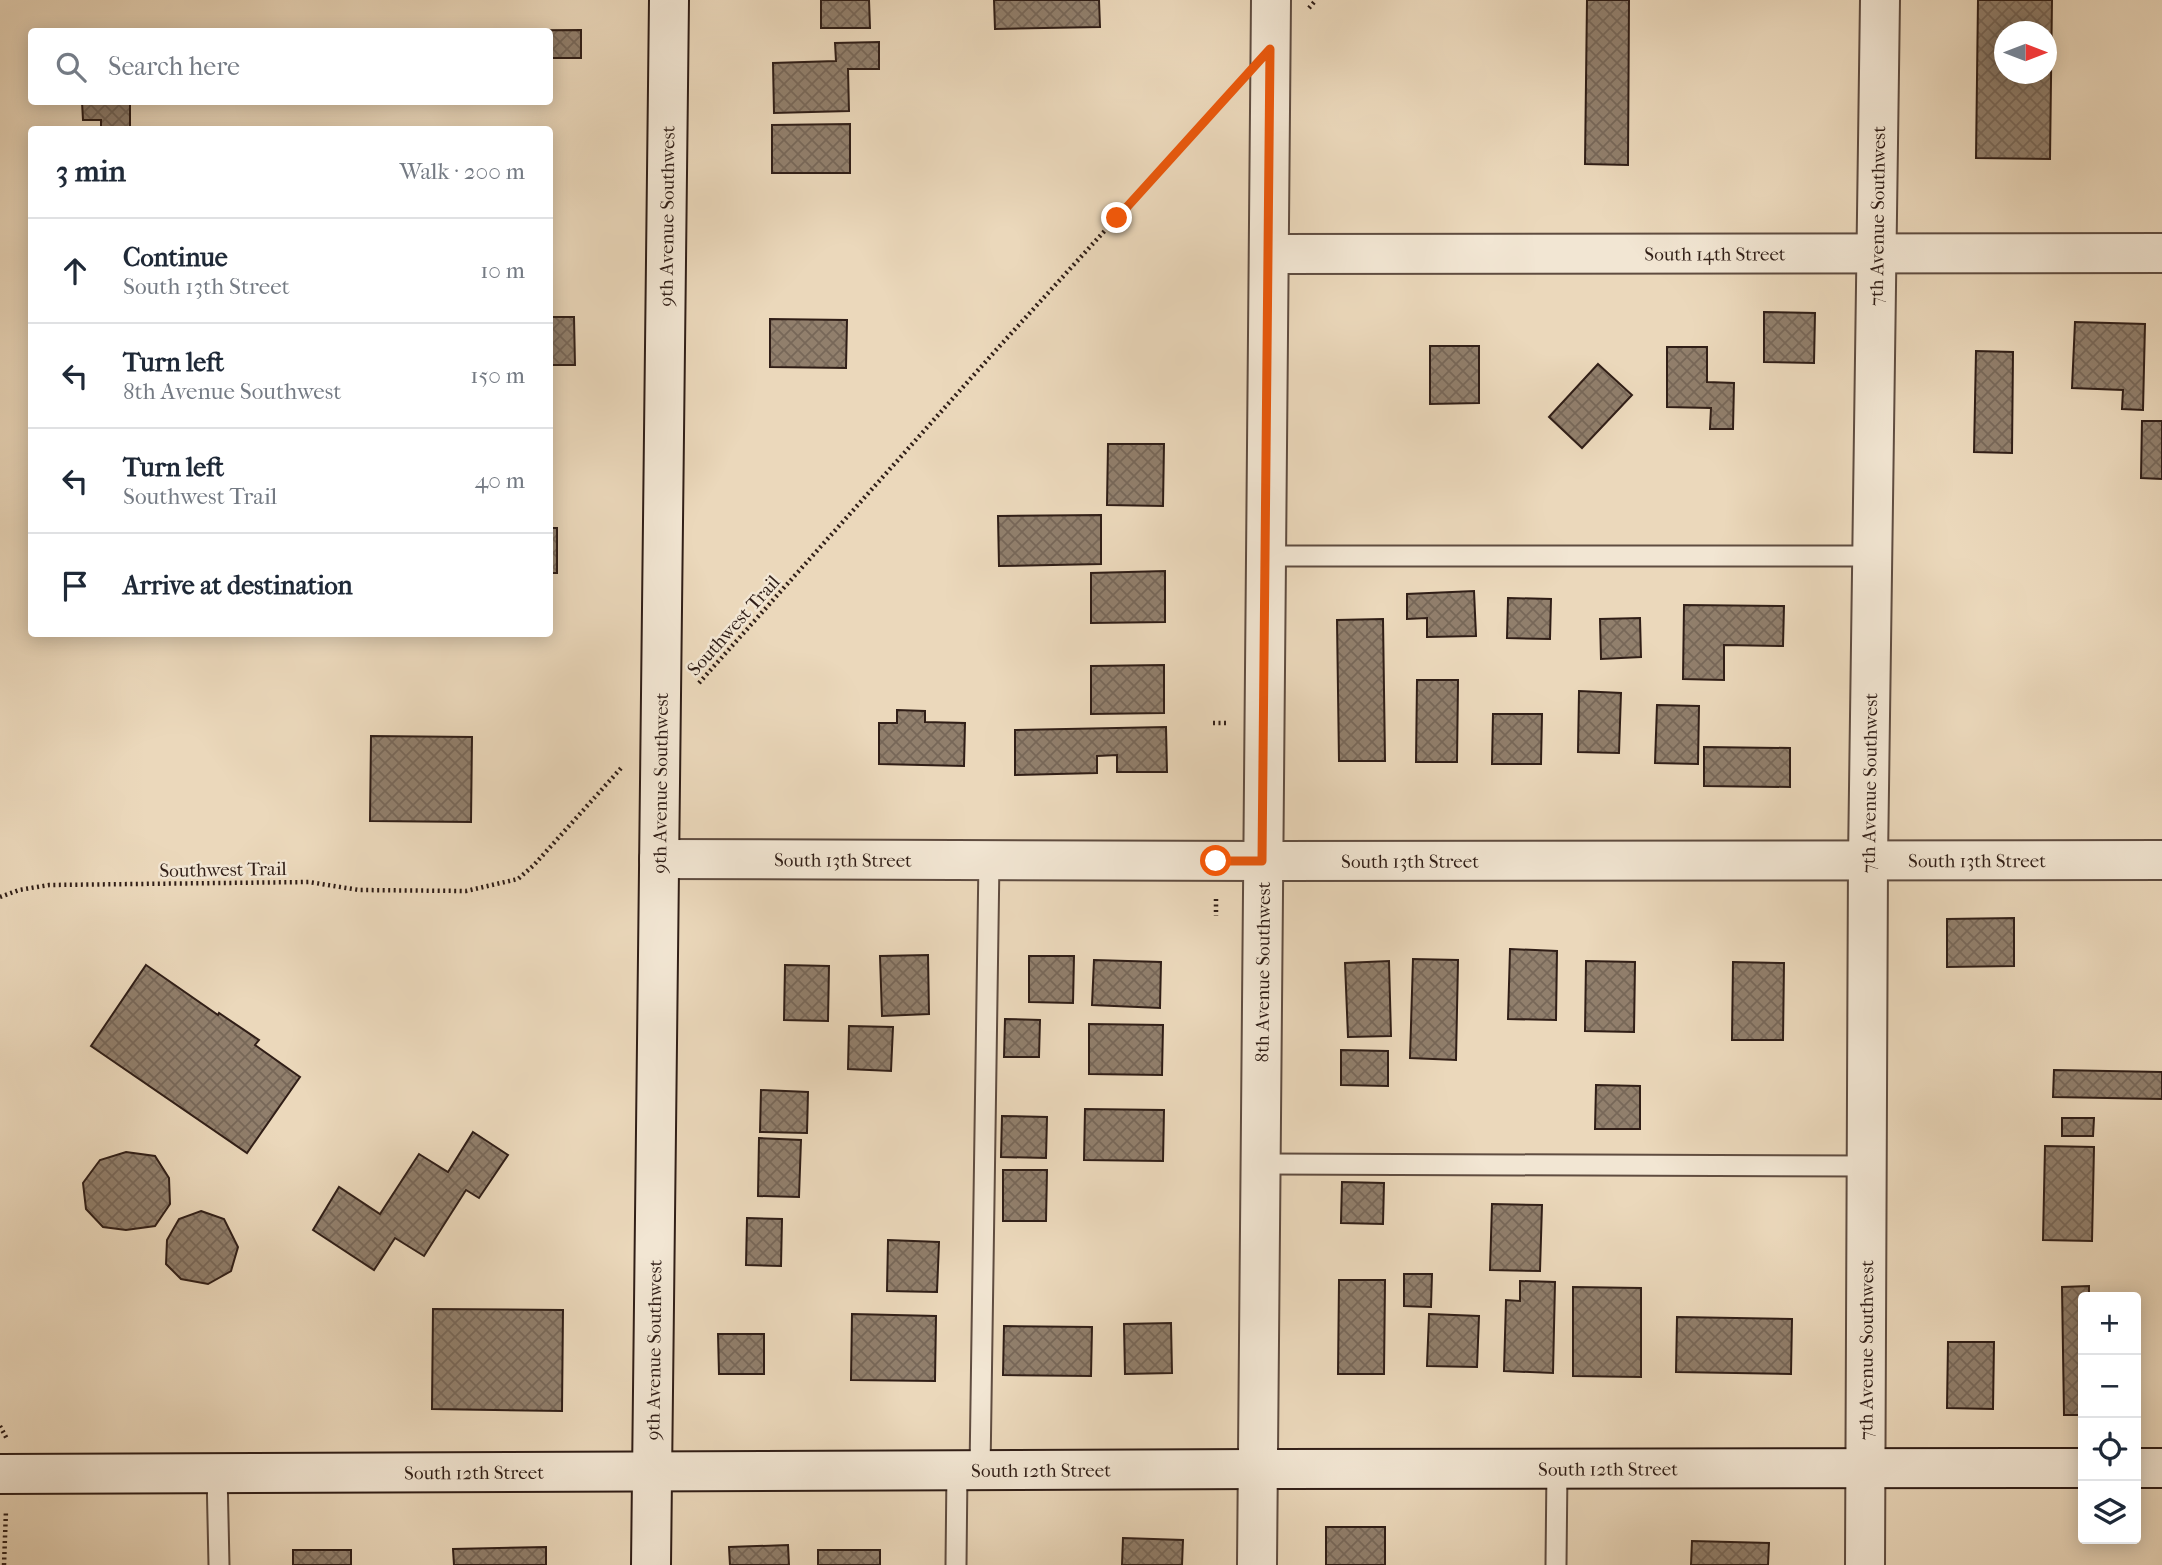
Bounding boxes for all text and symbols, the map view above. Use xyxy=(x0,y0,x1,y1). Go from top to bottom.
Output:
north arrow xyxy=(1994,21,2057,84)
search box xyxy=(28,28,553,105)
icon: search xyxy=(52,48,90,86)
text: Search here xyxy=(108,51,240,82)
street label: 9th Avenue Southwest xyxy=(655,125,680,307)
street label: 7th Avenue Southwest xyxy=(1866,126,1890,306)
text: 3 min xyxy=(56,154,126,189)
text: Walk · 200 m xyxy=(399,158,525,185)
route end xyxy=(1101,202,1132,233)
text: Continue xyxy=(123,242,228,273)
street label: South 14th Street xyxy=(1644,243,1786,266)
icon: ahead xyxy=(56,252,94,290)
text: 10 m xyxy=(480,257,525,284)
text: South 13th Street xyxy=(123,273,290,300)
text: Turn left xyxy=(123,347,224,378)
icon: left xyxy=(56,357,94,395)
text: 150 m xyxy=(470,362,525,389)
text: 8th Avenue Southwest xyxy=(123,378,341,405)
text: Turn left xyxy=(123,452,224,483)
icon: left xyxy=(56,462,94,500)
text: 40 m xyxy=(475,467,525,494)
text: Southwest Trail xyxy=(123,483,277,510)
icon: arrive xyxy=(56,567,94,605)
text: Arrive at destination xyxy=(123,570,353,601)
street label: Southwest Trail xyxy=(683,571,785,680)
street label: 9th Avenue Southwest xyxy=(649,692,673,874)
street label: 7th Avenue Southwest xyxy=(1858,693,1882,873)
route start xyxy=(1200,845,1231,876)
street label: South 13th Street xyxy=(774,849,912,872)
street label: South 13th Street xyxy=(1908,850,2046,872)
street label: South 13th Street xyxy=(1341,851,1479,873)
street label: Southwest Trail xyxy=(159,858,287,882)
street label: 8th Avenue Southwest xyxy=(1251,881,1275,1062)
street label: 9th Avenue Southwest xyxy=(642,1259,667,1441)
street label: 7th Avenue Southwest xyxy=(1856,1260,1878,1440)
map controls xyxy=(2078,1292,2141,1544)
button: + xyxy=(2078,1292,2141,1355)
button: − xyxy=(2078,1355,2141,1418)
button: locate xyxy=(2078,1418,2141,1481)
street label: South 12th Street xyxy=(1538,1458,1678,1481)
street label: South 12th Street xyxy=(971,1460,1111,1482)
street label: South 12th Street xyxy=(404,1462,544,1484)
button: layers xyxy=(2078,1481,2141,1544)

